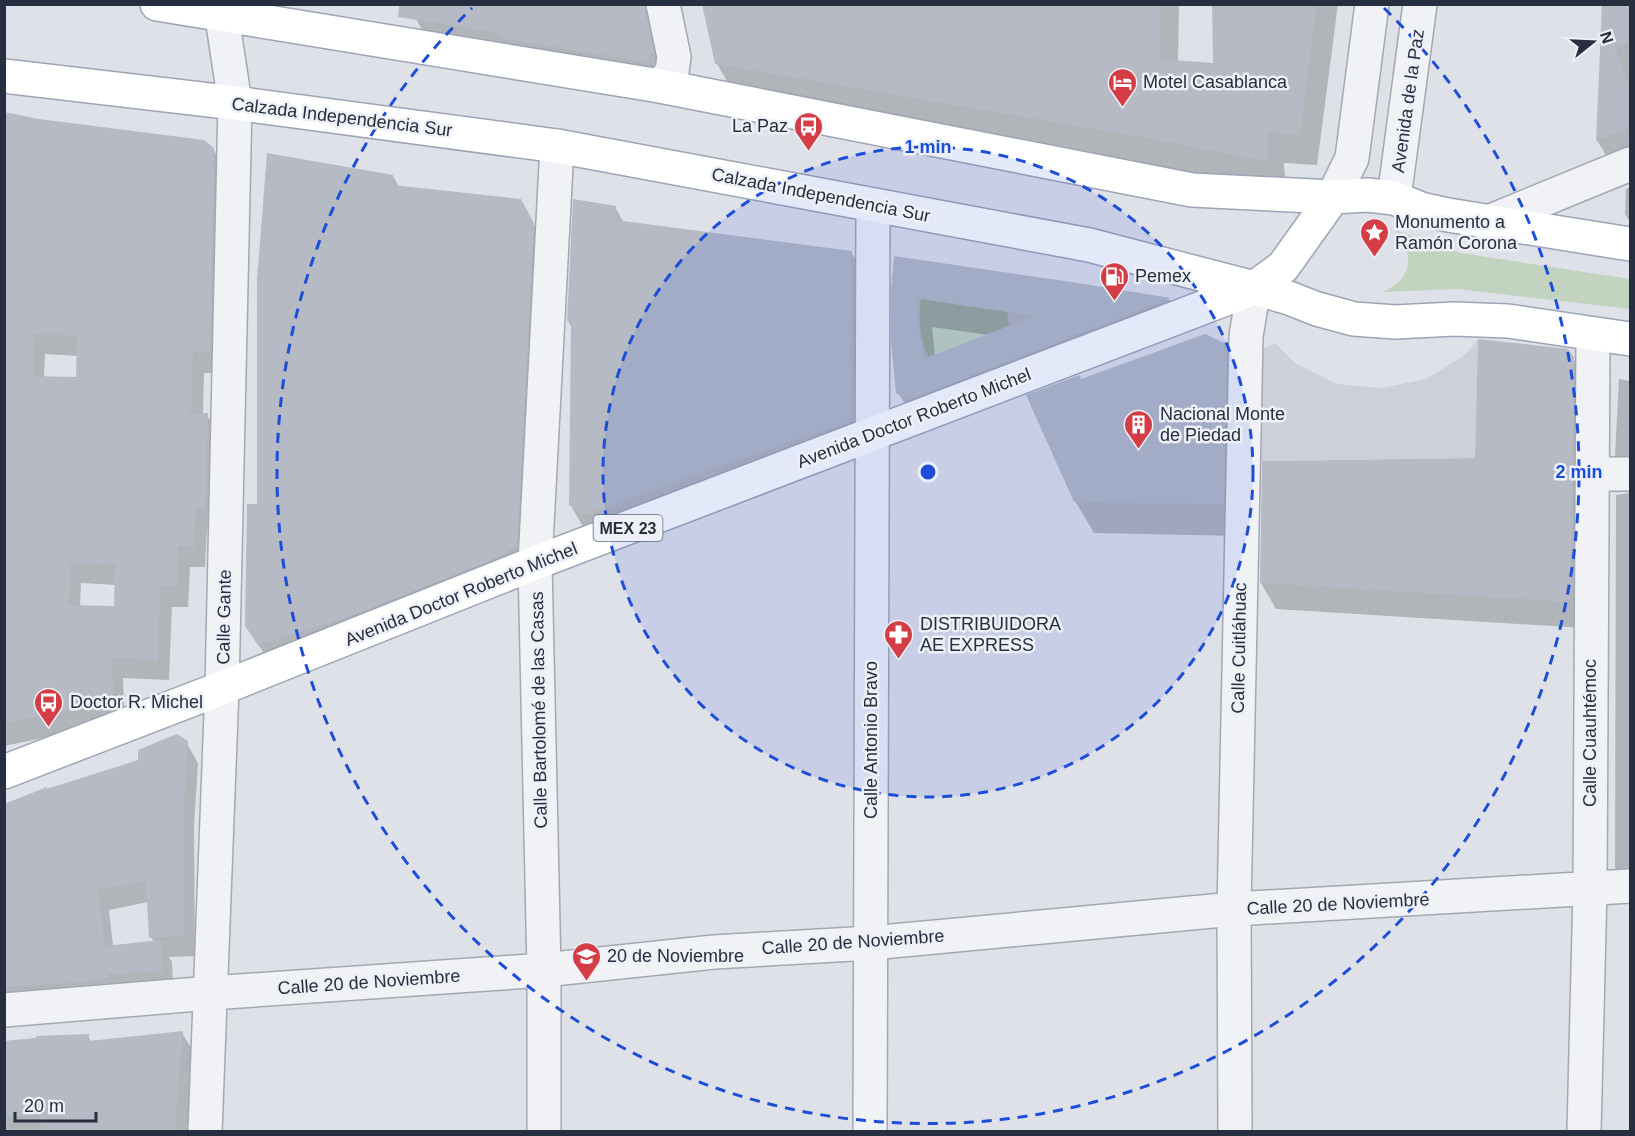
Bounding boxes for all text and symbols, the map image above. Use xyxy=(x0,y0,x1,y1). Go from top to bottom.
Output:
north arrow xyxy=(1563,12,1623,72)
street label: Avenida de la Paz xyxy=(1388,28,1428,174)
text: N xyxy=(1597,29,1617,46)
hotel icon: Motel Casablanca xyxy=(1106,66,1138,108)
place label: Motel Casablanca xyxy=(1143,72,1288,92)
street label: Calzada Independencia Sur xyxy=(231,94,453,140)
bus stop icon: La Paz xyxy=(793,110,825,152)
place label: La Paz xyxy=(732,116,788,136)
text: 1 min xyxy=(904,137,952,157)
street label: Calzada Independencia Sur xyxy=(710,164,932,226)
place label: Monumento a Ramón Corona xyxy=(1395,212,1518,253)
place icon: Monumento a Ramón Corona xyxy=(1358,216,1390,258)
fuel station icon: Pemex xyxy=(1098,260,1130,302)
place label: Pemex xyxy=(1135,266,1191,286)
street label: Avenida Doctor Roberto Michel xyxy=(794,364,1034,472)
place label: Nacional Monte de Piedad xyxy=(1160,404,1285,445)
building icon: Nacional Monte de Piedad xyxy=(1123,408,1155,450)
centre of rings xyxy=(918,462,938,482)
text: 2 min xyxy=(1555,462,1603,482)
road number: MEX 23 xyxy=(594,515,662,541)
street label: Avenida Doctor Roberto Michel xyxy=(342,538,580,650)
street label: Calle Gante xyxy=(213,569,235,665)
street label: Calle Cuitláhuac xyxy=(1228,582,1250,714)
street label: Calle Bartolomé de las Casas xyxy=(527,591,551,829)
place label: DISTRIBUIDORA AE EXPRESS xyxy=(920,614,1061,655)
pharmacy icon: DISTRIBUIDORA AE EXPRESS xyxy=(883,618,915,660)
street label: Calle Cuauhtémoc xyxy=(1580,659,1600,807)
street label: Calle Antonio Bravo xyxy=(861,661,881,819)
bus stop icon: Doctor R. Michel xyxy=(33,686,65,728)
place label: Doctor R. Michel xyxy=(70,692,203,712)
street label: Calle 20 de Noviembre xyxy=(1246,889,1430,919)
street label: Calle 20 de Noviembre xyxy=(761,926,945,958)
school or university icon: 20 de Noviembre xyxy=(570,940,602,982)
place label: 20 de Noviembre xyxy=(607,946,744,966)
street label: Calle 20 de Noviembre xyxy=(277,966,461,998)
scale bar xyxy=(15,1085,96,1123)
text: 20 m xyxy=(24,1096,64,1116)

